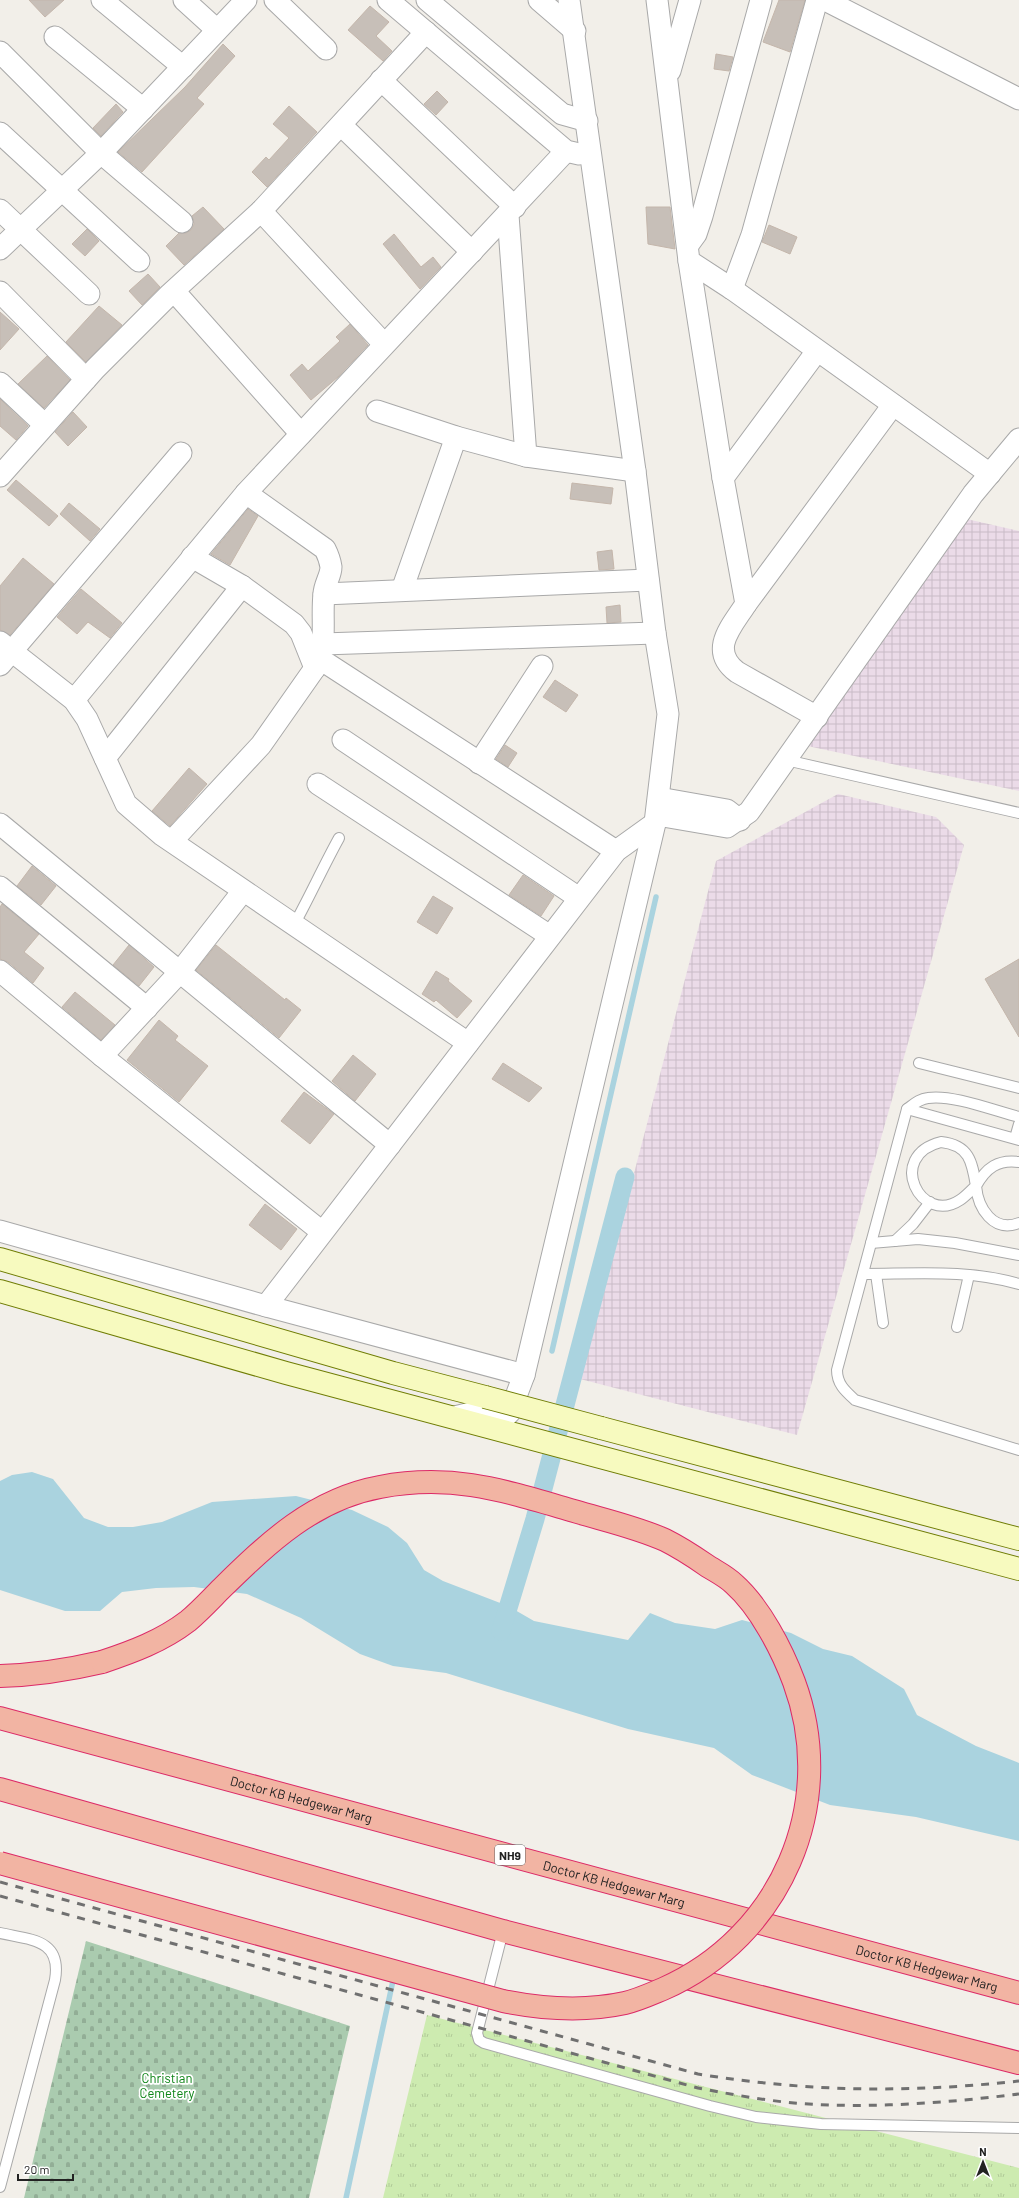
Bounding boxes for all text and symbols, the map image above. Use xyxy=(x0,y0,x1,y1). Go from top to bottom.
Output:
street label: Doctor KB Hedgewar Marg xyxy=(228,1772,374,1826)
road number: NH9 xyxy=(495,1845,525,1865)
street label: Doctor KB Hedgewar Marg xyxy=(541,1857,687,1911)
street label: Doctor KB Hedgewar Marg xyxy=(854,1941,1000,1995)
park label: Christian Cemetery xyxy=(140,2070,194,2101)
north arrow xyxy=(963,2142,1003,2182)
text: N xyxy=(979,2145,987,2158)
scale bar xyxy=(18,2156,73,2182)
text: 20 m xyxy=(24,2162,50,2176)

